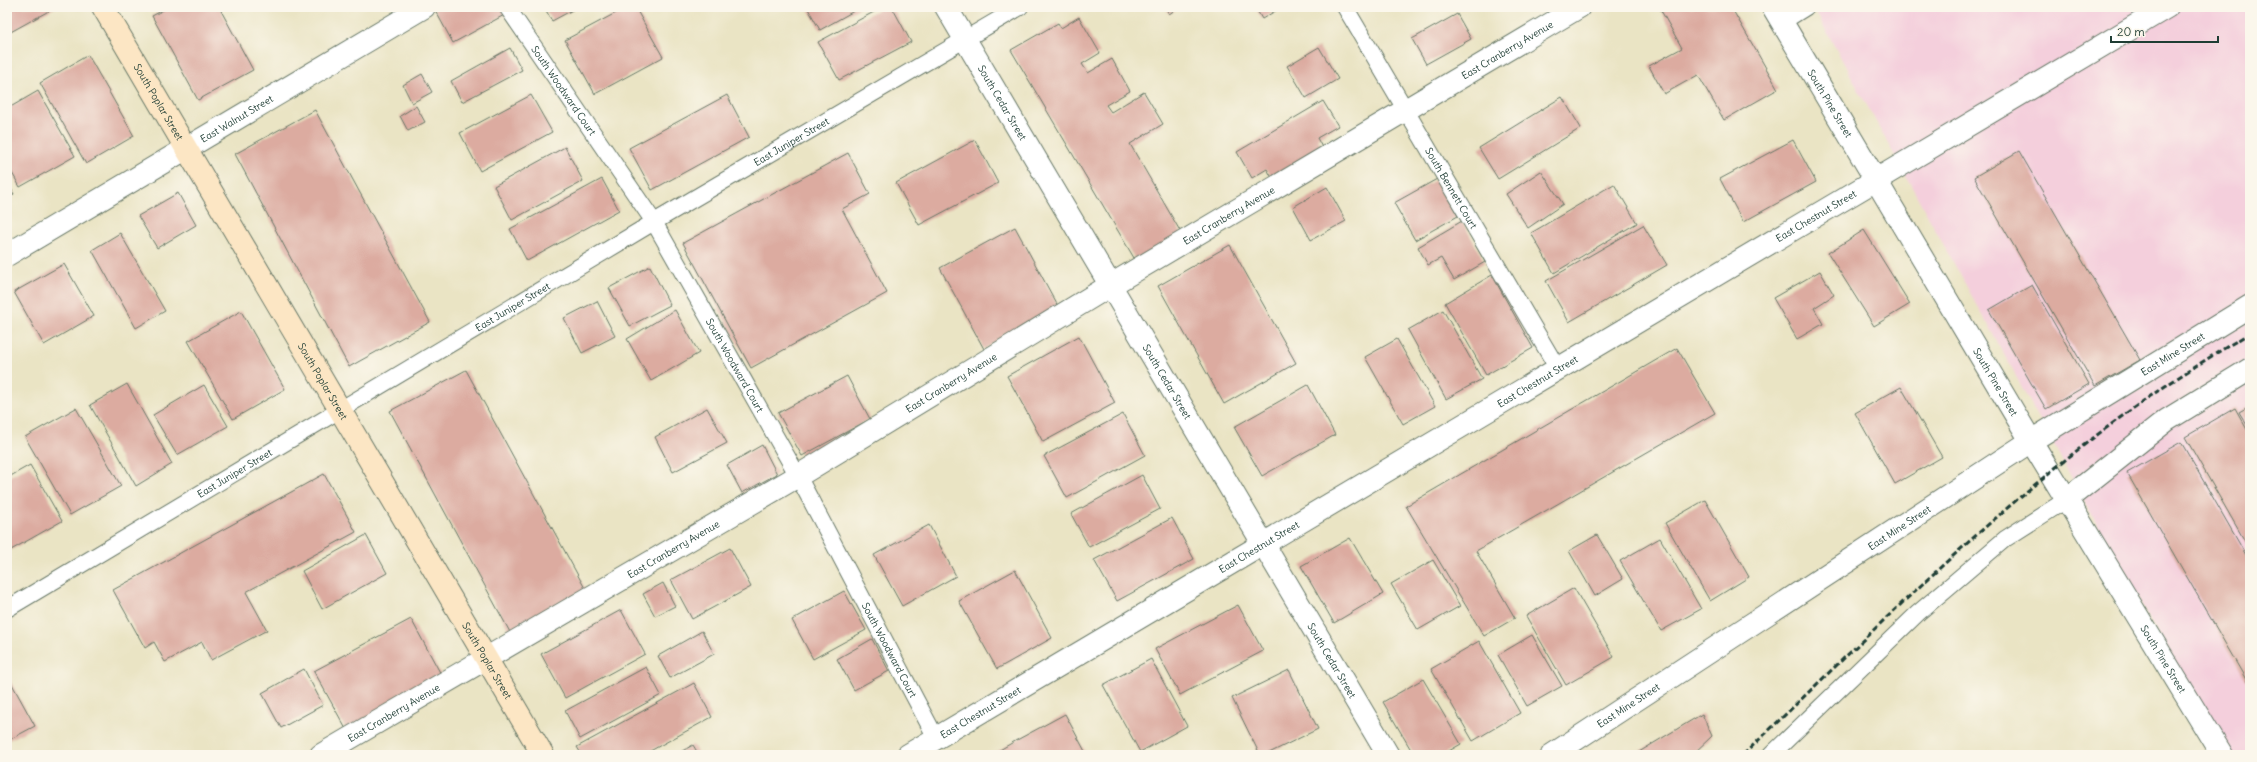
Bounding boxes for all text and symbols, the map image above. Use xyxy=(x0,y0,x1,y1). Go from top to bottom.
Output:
street label: East Cranberry Avenue xyxy=(1459,18,1556,82)
scale bar xyxy=(2111,18,2218,44)
text: 20 m xyxy=(2117,24,2145,39)
street label: South Woodward Court xyxy=(528,43,599,138)
street label: South Poplar Street xyxy=(131,61,186,143)
street label: South Cedar Street xyxy=(975,63,1030,143)
street label: South Pine Street xyxy=(1805,67,1855,141)
street label: East Walnut Street xyxy=(198,92,276,146)
street label: East Juniper Street xyxy=(751,114,832,169)
street label: South Bennett Court xyxy=(1422,145,1480,232)
street label: East Cranberry Avenue xyxy=(1181,183,1277,248)
street label: East Chestnut Street xyxy=(1773,187,1859,245)
street label: East Juniper Street xyxy=(473,279,553,334)
street label: South Woodward Court xyxy=(703,316,767,415)
street label: East Mine Street xyxy=(2139,329,2208,379)
street label: South Poplar Street xyxy=(295,341,351,423)
street label: South Cedar Street xyxy=(1140,342,1194,422)
street label: South Pine Street xyxy=(1970,346,2021,419)
street label: East Cranberry Avenue xyxy=(903,350,999,416)
street label: East Chestnut Street xyxy=(1495,352,1581,411)
street label: East Juniper Street xyxy=(195,446,275,501)
street label: East Mine Street xyxy=(1866,502,1934,553)
street label: East Cranberry Avenue xyxy=(625,517,722,581)
street label: East Chestnut Street xyxy=(1216,518,1302,576)
street label: South Woodward Court xyxy=(859,600,920,701)
street label: South Poplar Street xyxy=(459,620,515,702)
street label: South Cedar Street xyxy=(1304,621,1359,701)
street label: South Pine Street xyxy=(2138,623,2189,696)
street label: East Mine Street xyxy=(1595,680,1663,731)
street label: East Cranberry Avenue xyxy=(345,681,442,745)
street label: East Chestnut Street xyxy=(938,683,1024,741)

